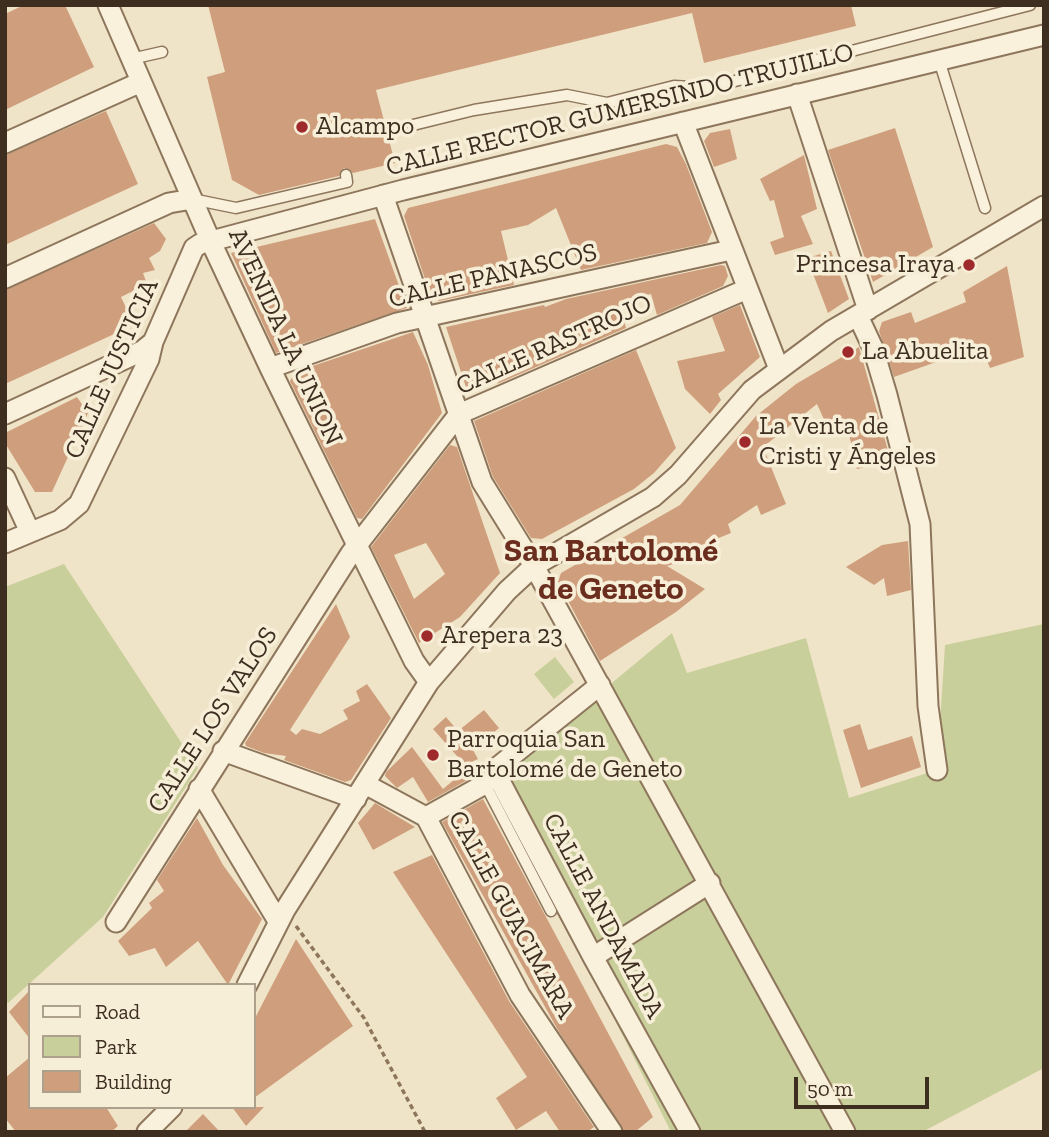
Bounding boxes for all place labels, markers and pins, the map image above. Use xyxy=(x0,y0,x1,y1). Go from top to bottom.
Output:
place label: Alcampo xyxy=(316,111,414,143)
marker: Alcampo xyxy=(294,119,310,135)
place label: Princesa Iraya xyxy=(796,249,955,281)
marker: Princesa Iraya xyxy=(961,257,977,273)
place label: La Abuelita xyxy=(862,336,989,368)
marker: La Abuelita xyxy=(840,344,856,360)
place label: La Venta de Cristi y Ángeles xyxy=(759,411,936,472)
marker: La Venta de Cristi y Ángeles xyxy=(737,434,753,450)
place label: Arepera 23 xyxy=(441,620,563,652)
marker: Arepera 23 xyxy=(419,628,435,644)
place label: Parroquia San Bartolomé de Geneto xyxy=(447,724,683,786)
marker: Parroquia San Bartolomé de Geneto xyxy=(425,747,441,763)

